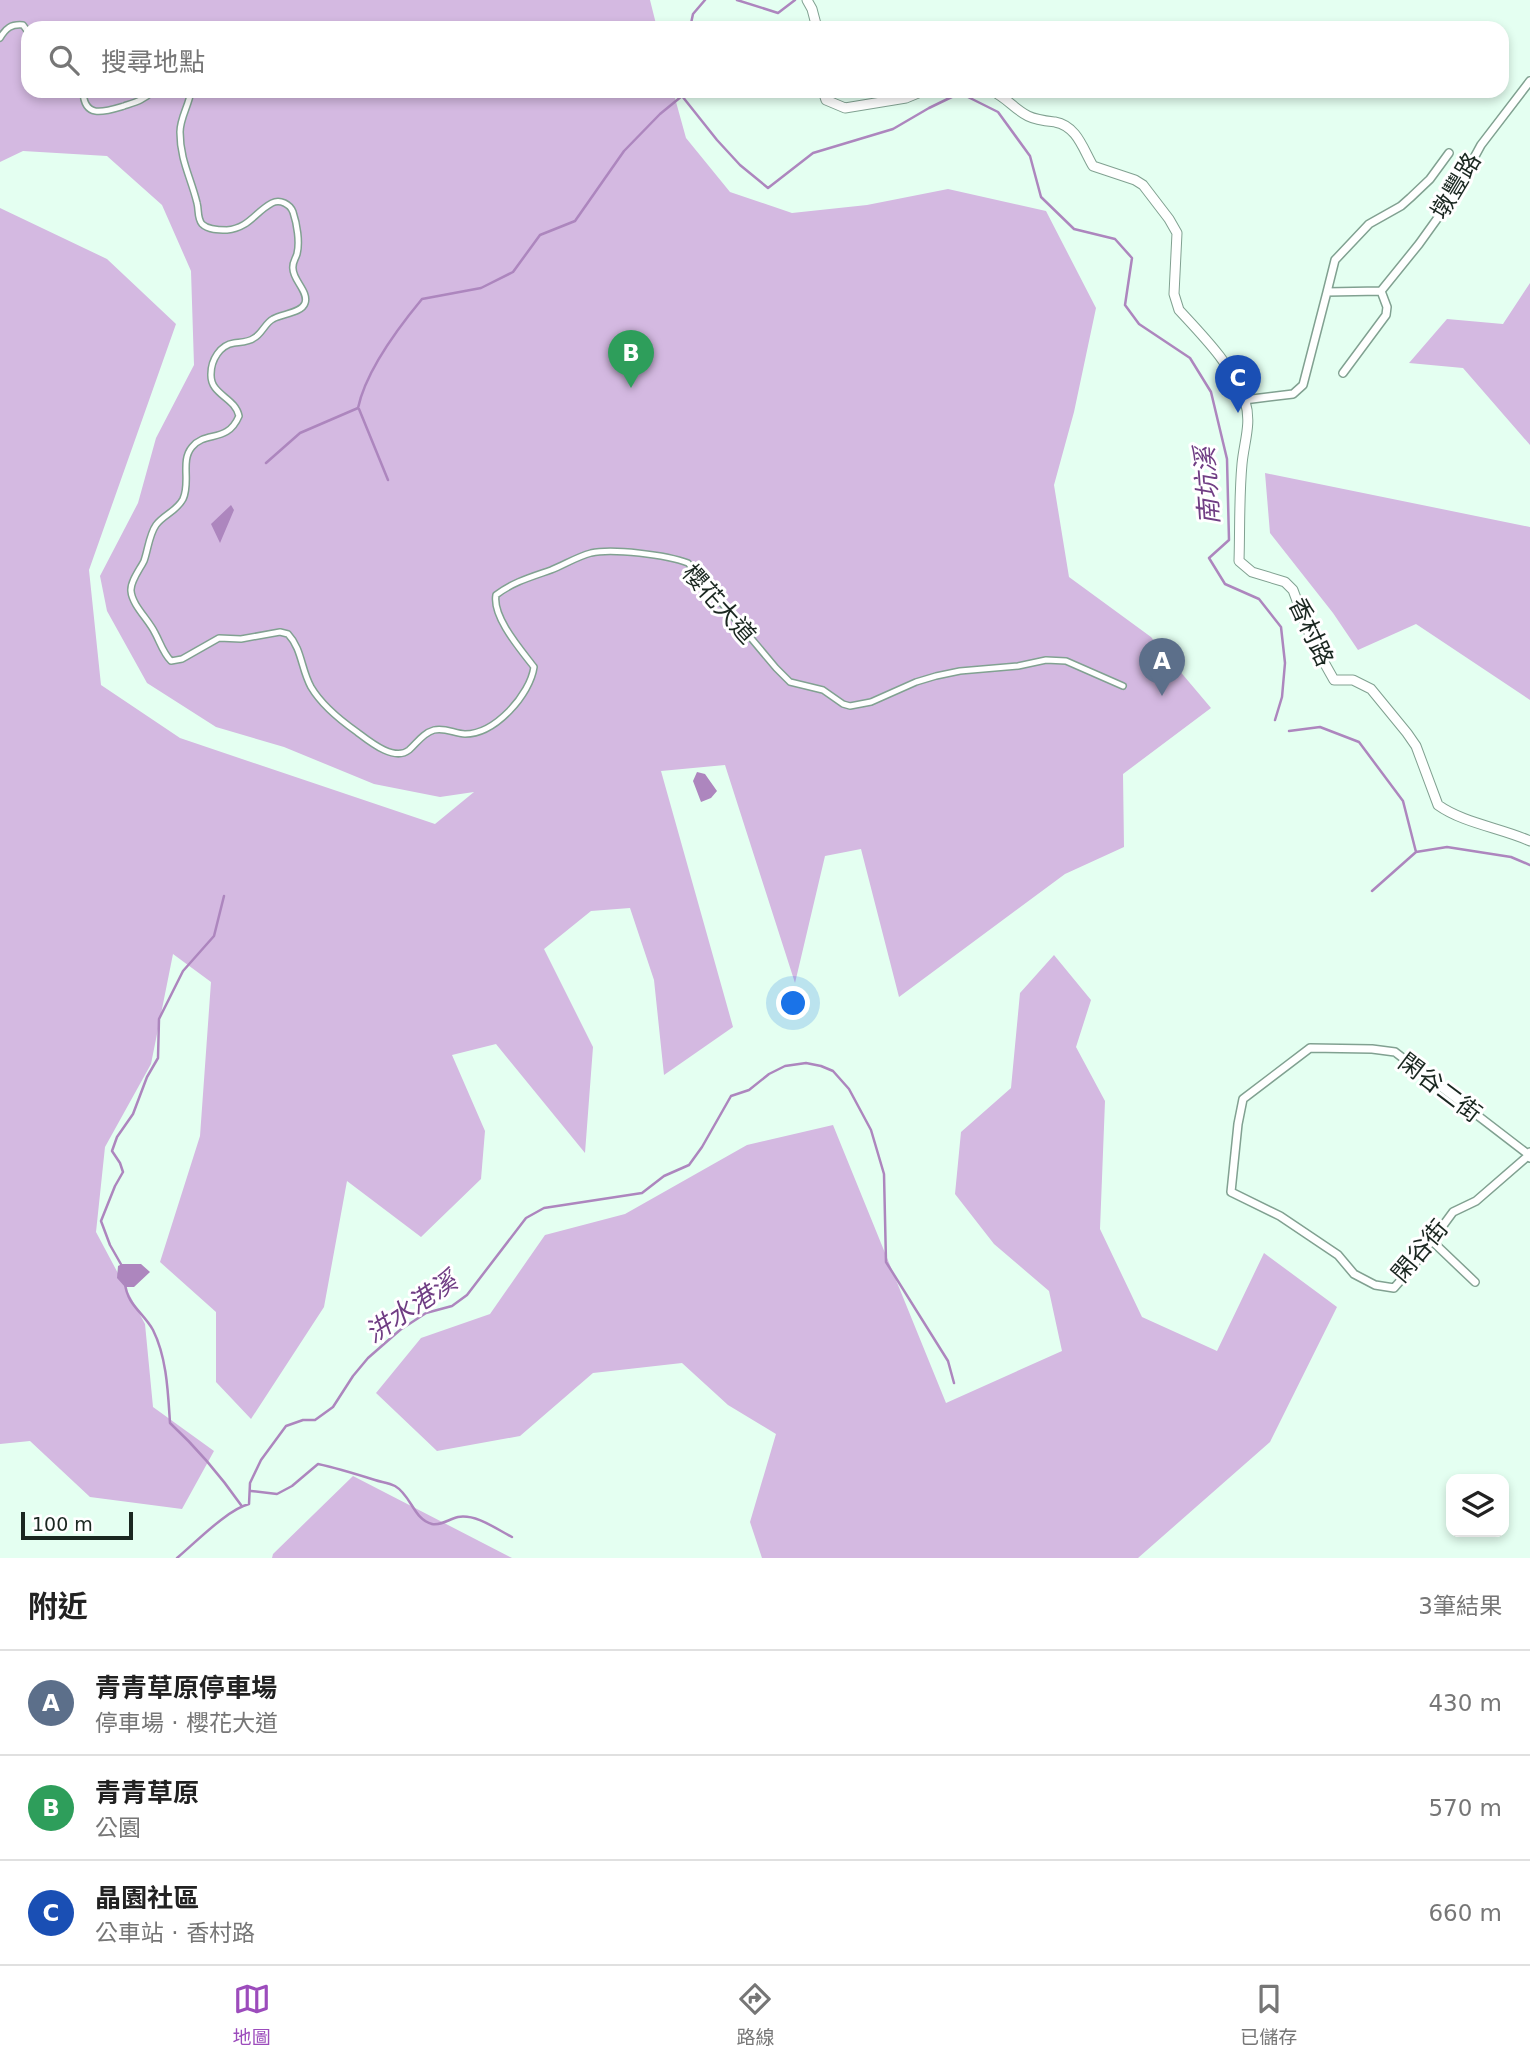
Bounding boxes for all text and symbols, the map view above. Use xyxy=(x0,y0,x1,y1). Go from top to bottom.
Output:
search box xyxy=(21,21,1509,98)
icon: search xyxy=(45,41,83,79)
text: 搜尋地點 xyxy=(101,47,205,77)
street label: 墩豐路 xyxy=(1425,148,1487,224)
pin: B xyxy=(608,330,654,388)
pin: C xyxy=(1215,355,1261,413)
water label: 南坑溪 xyxy=(1189,442,1225,526)
street label: 櫻花大道 xyxy=(676,559,762,649)
street label: 香村路 xyxy=(1283,593,1339,671)
pin: A xyxy=(1139,638,1185,696)
your location xyxy=(776,986,810,1020)
street label: 閑谷二街 xyxy=(1393,1048,1487,1128)
street label: 閑谷街 xyxy=(1386,1214,1454,1288)
water label: 汫水港溪 xyxy=(359,1263,466,1349)
map controls xyxy=(1446,1474,1509,1537)
button: layers xyxy=(1446,1474,1509,1537)
scale bar xyxy=(21,1509,133,1541)
text: 100 m xyxy=(32,1513,93,1535)
text: 附近 xyxy=(28,1589,88,1624)
text: 3筆結果 xyxy=(1418,1593,1502,1619)
text: 青青草原停車場 xyxy=(95,1673,277,1703)
text: A xyxy=(42,1690,60,1716)
text: 430 m xyxy=(1428,1690,1502,1716)
text: 停車場 · 櫻花大道 xyxy=(95,1710,278,1736)
text: 青青草原 xyxy=(95,1778,199,1808)
text: B xyxy=(42,1795,60,1821)
text: 570 m xyxy=(1428,1795,1502,1821)
text: 公園 xyxy=(95,1815,141,1841)
text: 晶園社區 xyxy=(95,1883,199,1913)
text: C xyxy=(43,1900,59,1926)
text: 660 m xyxy=(1428,1900,1502,1926)
text: 公車站 · 香村路 xyxy=(95,1920,255,1946)
tab: 地圖 xyxy=(233,1980,271,2049)
tab: 路線 xyxy=(736,1980,774,2049)
tab: 已儲存 xyxy=(1240,1980,1297,2049)

